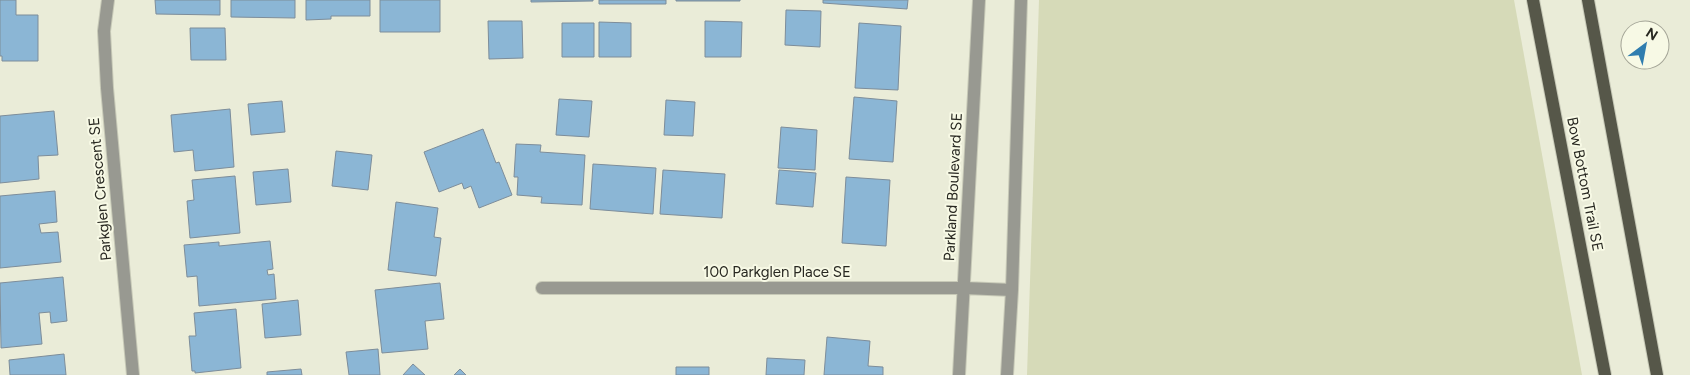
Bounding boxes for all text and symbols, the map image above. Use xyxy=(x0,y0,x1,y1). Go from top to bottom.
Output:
north arrow xyxy=(1620,20,1670,70)
text: N xyxy=(1643,24,1661,44)
street label: Parkland Boulevard SE xyxy=(940,112,966,262)
street label: Bow Bottom Trail SE xyxy=(1563,115,1607,253)
street label: Parkglen Crescent SE xyxy=(85,117,115,261)
street label: 100 Parkglen Place SE xyxy=(703,263,851,281)

